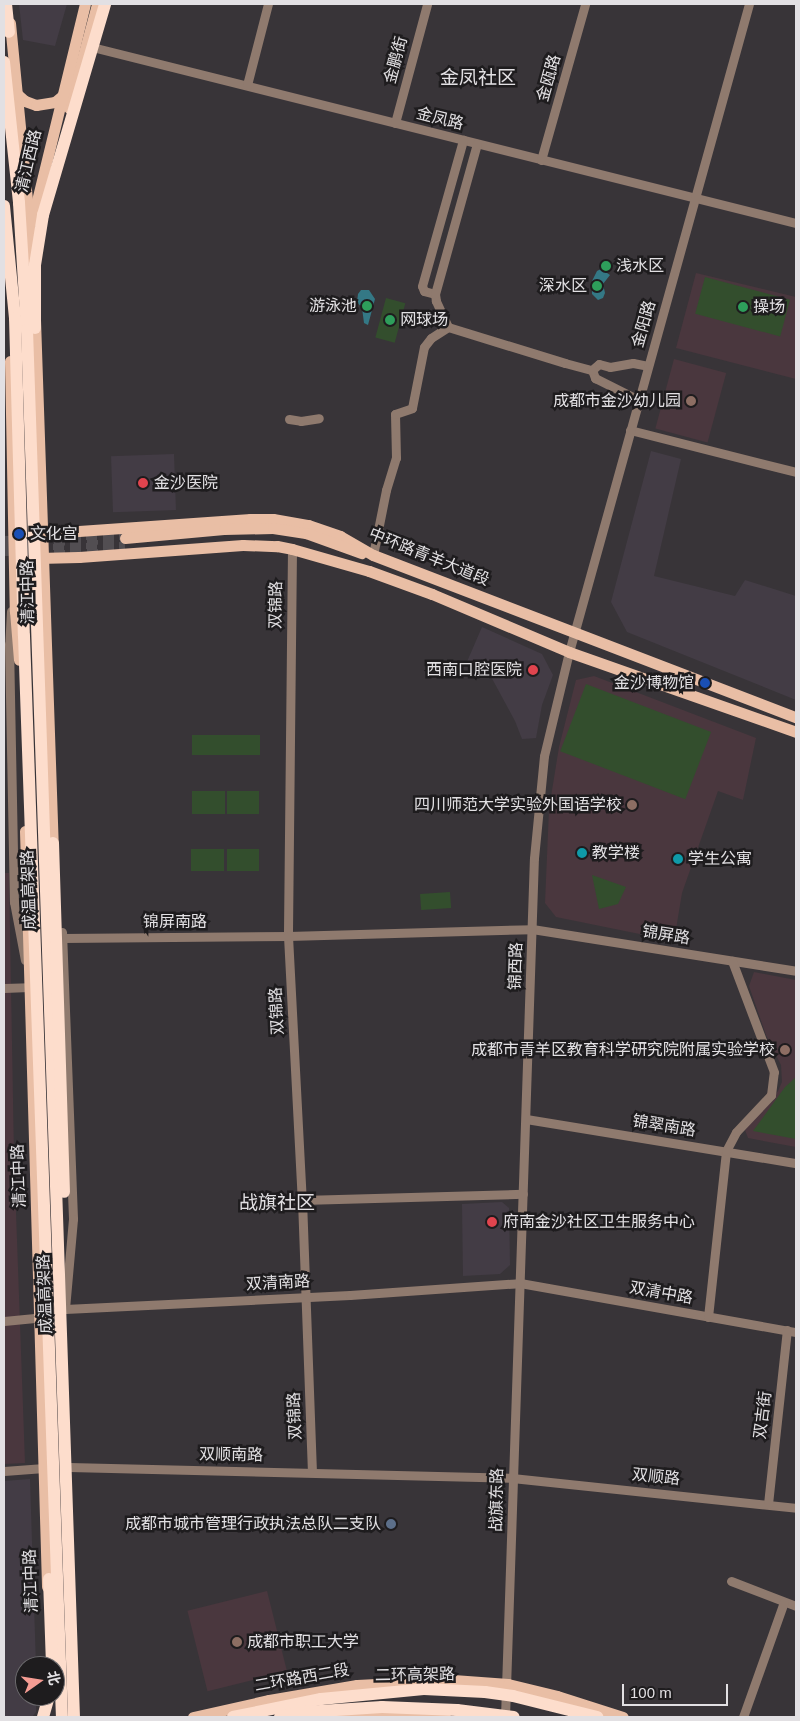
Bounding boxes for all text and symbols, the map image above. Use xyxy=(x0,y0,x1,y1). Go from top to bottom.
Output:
street label: 金鹏街 xyxy=(381,34,411,86)
street label: 金瓯路 xyxy=(533,52,565,104)
district label: 金凤社区 xyxy=(440,67,516,89)
street label: 金凤路 xyxy=(414,104,466,134)
street label: 清江西路 xyxy=(12,128,46,194)
place label: 浅水区 xyxy=(616,256,664,276)
marker: 浅水区 xyxy=(600,260,612,272)
place label: 深水区 xyxy=(539,276,587,296)
marker: 深水区 xyxy=(591,280,603,292)
place label: 游泳池 xyxy=(309,296,357,316)
place label: 操场 xyxy=(753,297,785,317)
street label: 金阳路 xyxy=(628,298,660,350)
marker: 游泳池 xyxy=(361,300,373,312)
marker: 操场 xyxy=(737,301,749,313)
place label: 网球场 xyxy=(400,310,448,330)
marker: 网球场 xyxy=(384,314,396,326)
place label: 成都市金沙幼儿园 xyxy=(553,391,681,411)
marker: 成都市金沙幼儿园 xyxy=(685,395,697,407)
place label: 金沙医院 xyxy=(154,473,218,493)
marker: 金沙医院 xyxy=(136,476,150,490)
place label: 文化宫 xyxy=(30,524,78,544)
street label: 中环路青羊大道段 xyxy=(366,524,492,590)
marker: 文化宫 xyxy=(12,527,26,541)
street label: 清江中路 xyxy=(18,560,38,624)
street label: 双锦路 xyxy=(266,581,286,629)
place label: 西南口腔医院 xyxy=(426,660,522,680)
marker: 西南口腔医院 xyxy=(526,663,540,677)
place label: 金沙博物馆 xyxy=(614,673,694,693)
marker: 金沙博物馆 xyxy=(698,676,712,690)
place label: 四川师范大学实验外国语学校 xyxy=(414,795,622,815)
marker: 四川师范大学实验外国语学校 xyxy=(626,799,638,811)
place label: 教学楼 xyxy=(592,843,640,863)
marker: 教学楼 xyxy=(576,847,588,859)
place label: 学生公寓 xyxy=(688,849,752,869)
street label: 成温高架路 xyxy=(18,850,40,930)
marker: 学生公寓 xyxy=(672,853,684,865)
street label: 锦屏南路 xyxy=(143,912,207,932)
street label: 锦屏路 xyxy=(641,922,691,948)
street label: 锦西路 xyxy=(506,942,526,990)
street label: 双锦路 xyxy=(266,987,288,1035)
place label: 成都市青羊区教育科学研究院附属实验学校 xyxy=(471,1040,775,1060)
marker: 成都市青羊区教育科学研究院附属实验学校 xyxy=(779,1044,791,1056)
street label: 锦翠南路 xyxy=(631,1112,697,1140)
street label: 清江中路 xyxy=(8,1144,30,1208)
district label: 战旗社区 xyxy=(239,1192,315,1214)
place label: 府南金沙社区卫生服务中心 xyxy=(503,1212,695,1232)
marker: 府南金沙社区卫生服务中心 xyxy=(485,1215,499,1229)
street label: 成温高架路 xyxy=(34,1254,56,1334)
street label: 双清南路 xyxy=(246,1272,310,1294)
street label: 双清中路 xyxy=(628,1278,694,1308)
street label: 双吉街 xyxy=(751,1390,775,1440)
street label: 双锦路 xyxy=(285,1392,305,1440)
street label: 双顺南路 xyxy=(199,1445,263,1465)
street label: 双顺路 xyxy=(631,1465,681,1489)
street label: 战旗东路 xyxy=(487,1468,507,1532)
place label: 成都市城市管理行政执法总队二支队 xyxy=(125,1514,381,1534)
marker: 成都市城市管理行政执法总队二支队 xyxy=(385,1518,397,1530)
street label: 清江中路 xyxy=(20,1549,42,1613)
place label: 成都市职工大学 xyxy=(247,1632,359,1652)
marker: 成都市职工大学 xyxy=(231,1636,243,1648)
north arrow xyxy=(15,1656,65,1706)
street label: 二环路西二段 xyxy=(253,1660,351,1696)
street label: 二环高架路 xyxy=(375,1665,455,1685)
text: 北 xyxy=(44,1669,63,1686)
scale bar xyxy=(625,1674,731,1706)
text: 100 m xyxy=(630,1684,672,1701)

